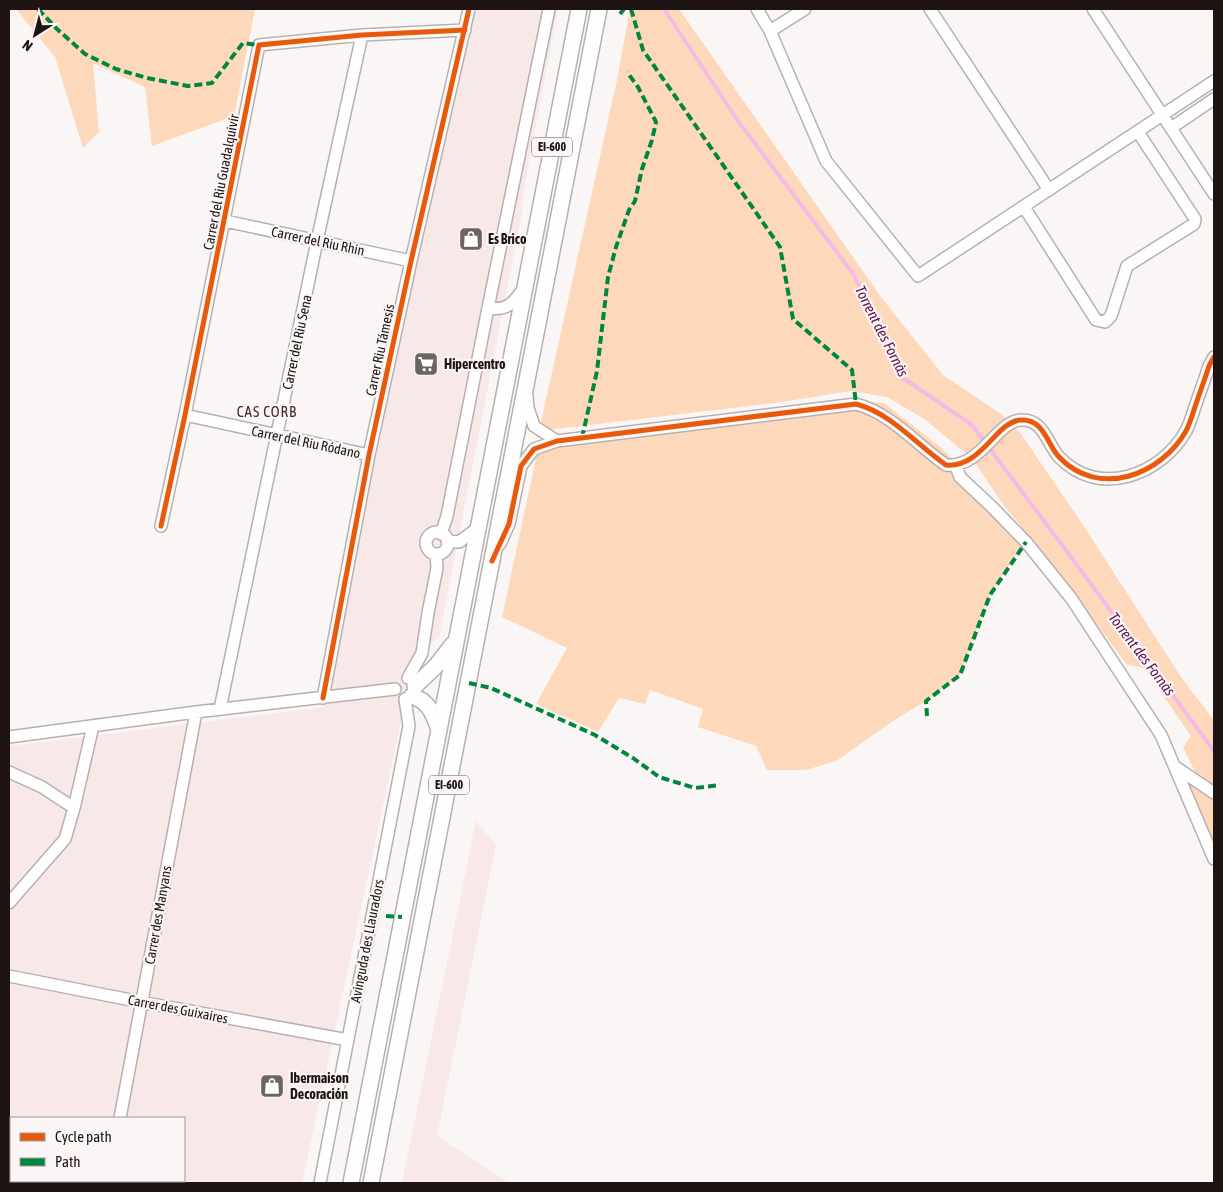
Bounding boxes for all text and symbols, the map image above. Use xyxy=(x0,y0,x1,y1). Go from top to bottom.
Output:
north arrow xyxy=(10,10,60,60)
text: N xyxy=(19,37,35,54)
street label: Carrer del Riu Guadalquivir xyxy=(200,112,242,251)
road number: EI-600 xyxy=(532,138,572,156)
street label: Carrer del Riu Rhin xyxy=(270,223,366,259)
shop icon: Es Brico xyxy=(458,226,484,252)
place label: Es Brico xyxy=(488,231,527,247)
water label: Torrent des Fornàs xyxy=(852,283,912,379)
street label: Carrer del Riu Sena xyxy=(279,293,315,391)
street label: Carrer Riu Támesis xyxy=(362,303,398,397)
supermarket icon: Hipercentro xyxy=(413,351,439,377)
place label: Hipercentro xyxy=(444,356,506,372)
district label: CAS CORB xyxy=(237,403,297,420)
street label: Carrer del Riu Ródano xyxy=(250,423,362,461)
water label: Torrent des Fornàs xyxy=(1105,609,1179,699)
road number: EI-600 xyxy=(429,776,469,794)
street label: Carrer des Manyans xyxy=(141,864,175,966)
street label: Avinguda des Llauradors xyxy=(347,878,387,1004)
street label: Carrer des Guixaires xyxy=(127,991,229,1027)
place label: Ibermaison Decoración xyxy=(290,1070,349,1102)
shop icon: Ibermaison Decoración xyxy=(259,1073,285,1099)
legend xyxy=(10,1117,185,1182)
text: Cycle path xyxy=(55,1128,112,1145)
text: Path xyxy=(55,1153,81,1170)

